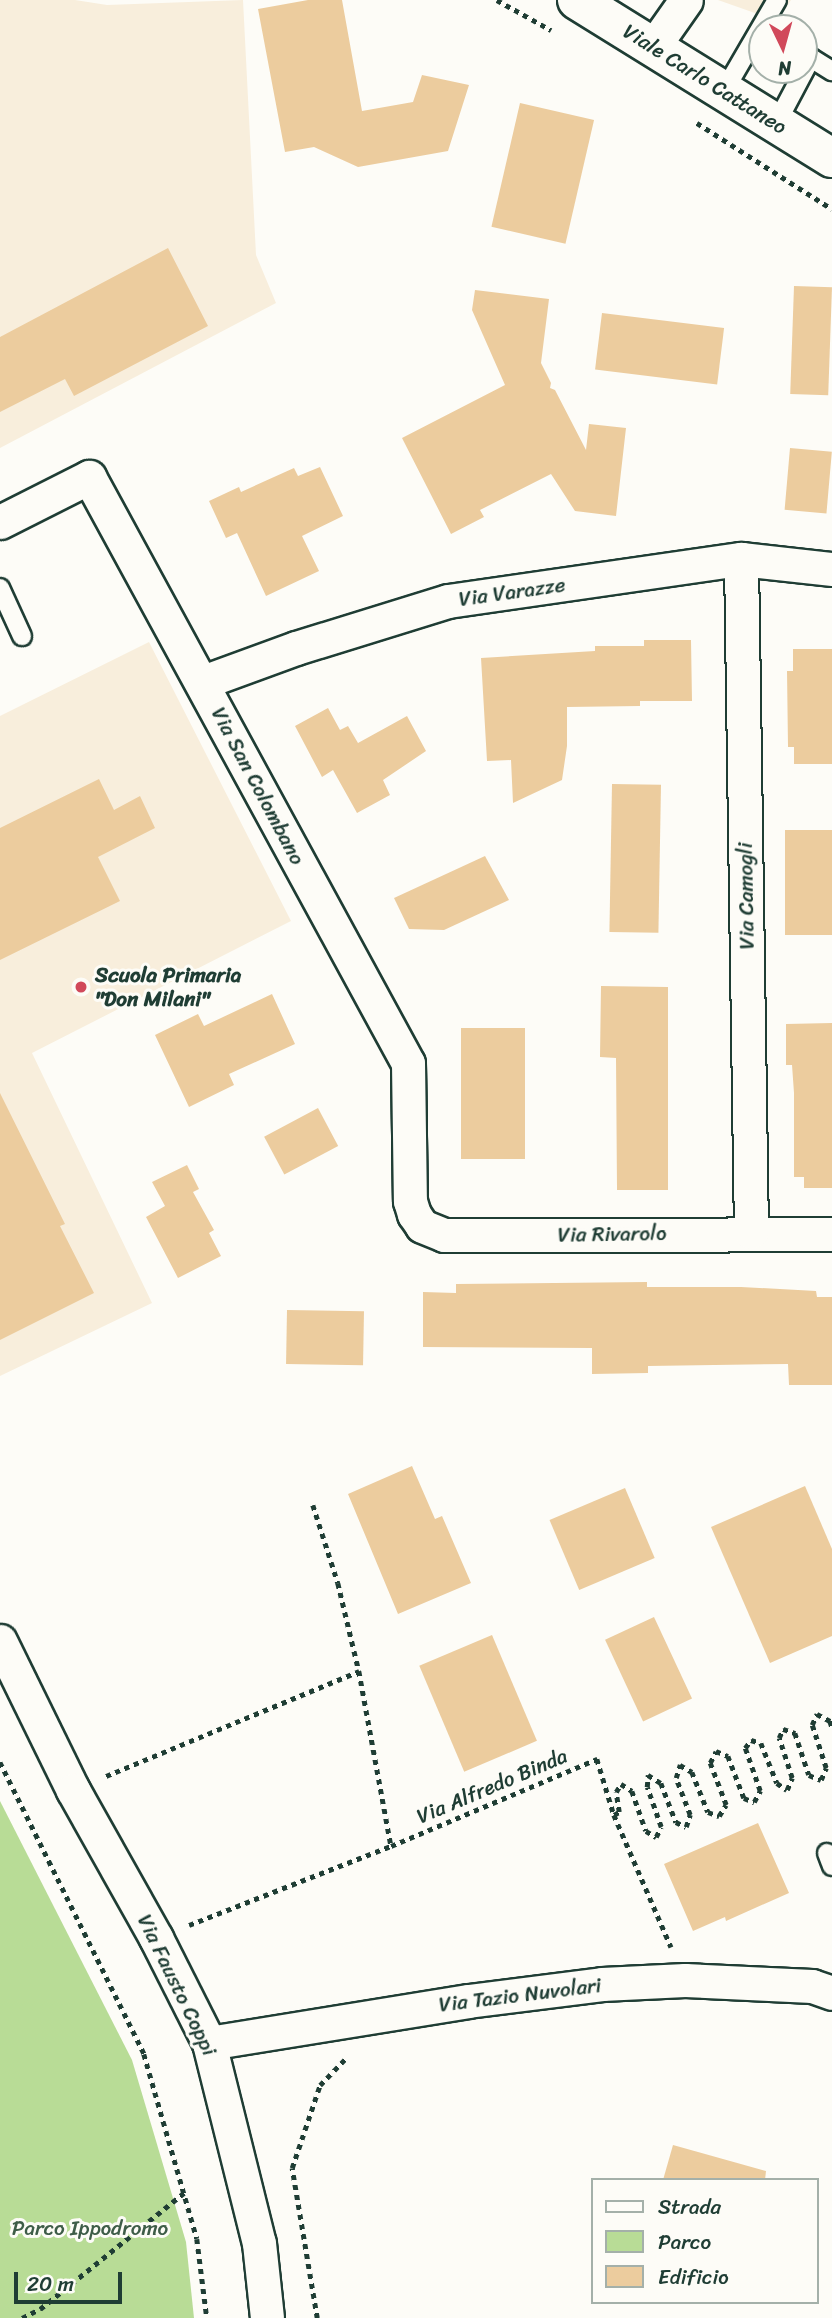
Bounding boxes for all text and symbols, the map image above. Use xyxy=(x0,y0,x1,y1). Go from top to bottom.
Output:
north arrow xyxy=(748,14,818,84)
street label: Viale Carlo Cattaneo xyxy=(618,18,792,140)
text: N xyxy=(777,51,793,85)
street label: Via Varazze xyxy=(458,572,566,612)
street label: Via San Colombano xyxy=(206,703,310,869)
street label: Via Camogli xyxy=(732,842,760,950)
place label: Scuola Primaria "Don Milani" xyxy=(95,962,241,1012)
marker: Scuola Primaria "Don Milani" xyxy=(73,979,89,995)
street label: Via Rivarolo xyxy=(557,1220,667,1248)
street label: Via Alfredo Binda xyxy=(413,1743,571,1829)
street label: Via Fausto Coppi xyxy=(132,1910,222,2060)
street label: Via Tazio Nuvolari xyxy=(437,1973,603,2017)
legend xyxy=(590,2178,818,2304)
text: Strada xyxy=(658,2188,721,2226)
park label: Parco Ippodromo xyxy=(12,2215,168,2241)
text: Parco xyxy=(658,2223,711,2261)
scale bar xyxy=(18,2258,126,2302)
text: Edificio xyxy=(658,2258,729,2296)
text: 20 m xyxy=(27,2265,74,2303)

